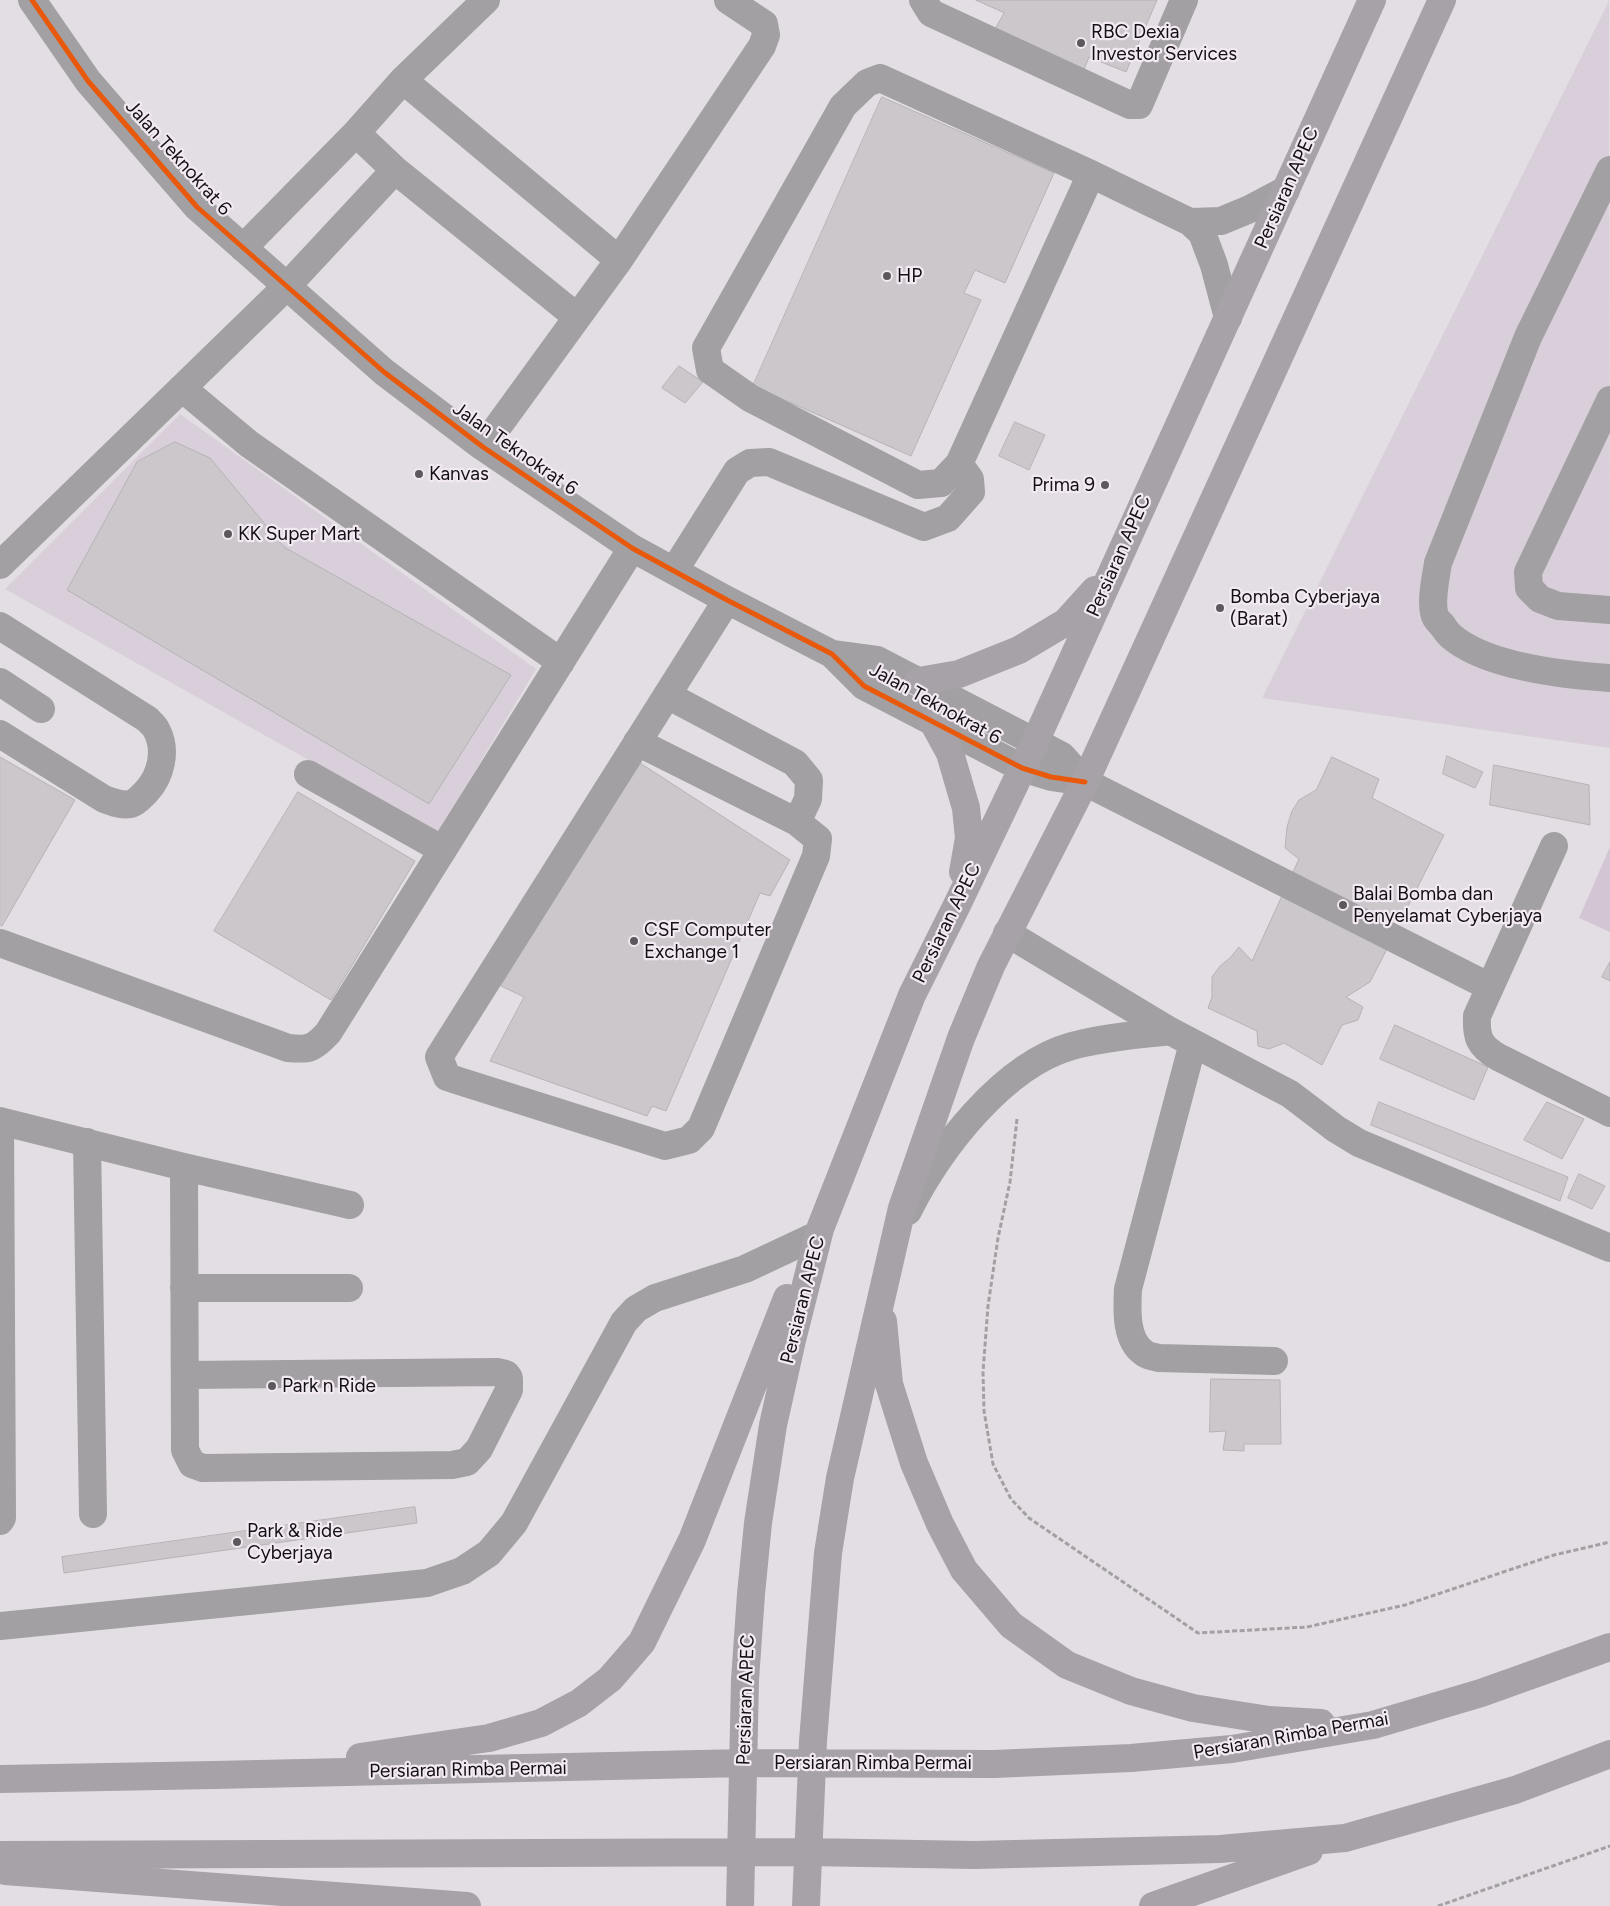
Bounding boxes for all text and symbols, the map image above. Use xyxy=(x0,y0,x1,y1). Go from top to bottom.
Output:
place label: RBC Dexia Investor Services xyxy=(1091,21,1237,65)
marker: RBC Dexia Investor Services xyxy=(1075,37,1087,49)
street label: Jalan Teknokrat 6 xyxy=(120,96,236,220)
street label: Persiaran APEC xyxy=(1250,124,1324,252)
place label: HP xyxy=(897,265,922,287)
marker: HP xyxy=(881,270,893,282)
street label: Jalan Teknokrat 6 xyxy=(448,397,582,501)
place label: Kanvas xyxy=(429,463,489,485)
marker: Kanvas xyxy=(413,468,425,480)
place label: Prima 9 xyxy=(1032,474,1095,496)
marker: Prima 9 xyxy=(1099,479,1111,491)
street label: Persiaran APEC xyxy=(1082,492,1156,620)
place label: KK Super Mart xyxy=(238,523,360,545)
marker: KK Super Mart xyxy=(222,528,234,540)
place label: Bomba Cyberjaya (Barat) xyxy=(1230,586,1380,630)
marker: Bomba Cyberjaya (Barat) xyxy=(1214,602,1226,614)
street label: Jalan Teknokrat 6 xyxy=(865,658,1005,750)
street label: Persiaran APEC xyxy=(908,859,986,987)
place label: Balai Bomba dan Penyelamat Cyberjaya xyxy=(1353,883,1542,927)
marker: Balai Bomba dan Penyelamat Cyberjaya xyxy=(1337,899,1349,911)
place label: CSF Computer Exchange 1 xyxy=(644,919,771,963)
marker: CSF Computer Exchange 1 xyxy=(628,935,640,947)
street label: Persiaran APEC xyxy=(776,1234,830,1366)
place label: Park n Ride xyxy=(282,1375,376,1397)
marker: Park n Ride xyxy=(266,1380,278,1392)
place label: Park & Ride Cyberjaya xyxy=(247,1520,343,1564)
marker: Park & Ride Cyberjaya xyxy=(231,1536,243,1548)
street label: Persiaran APEC xyxy=(732,1634,760,1766)
street label: Persiaran Rimba Permai xyxy=(1192,1708,1390,1764)
street label: Persiaran Rimba Permai xyxy=(774,1752,972,1774)
street label: Persiaran Rimba Permai xyxy=(369,1757,567,1783)

